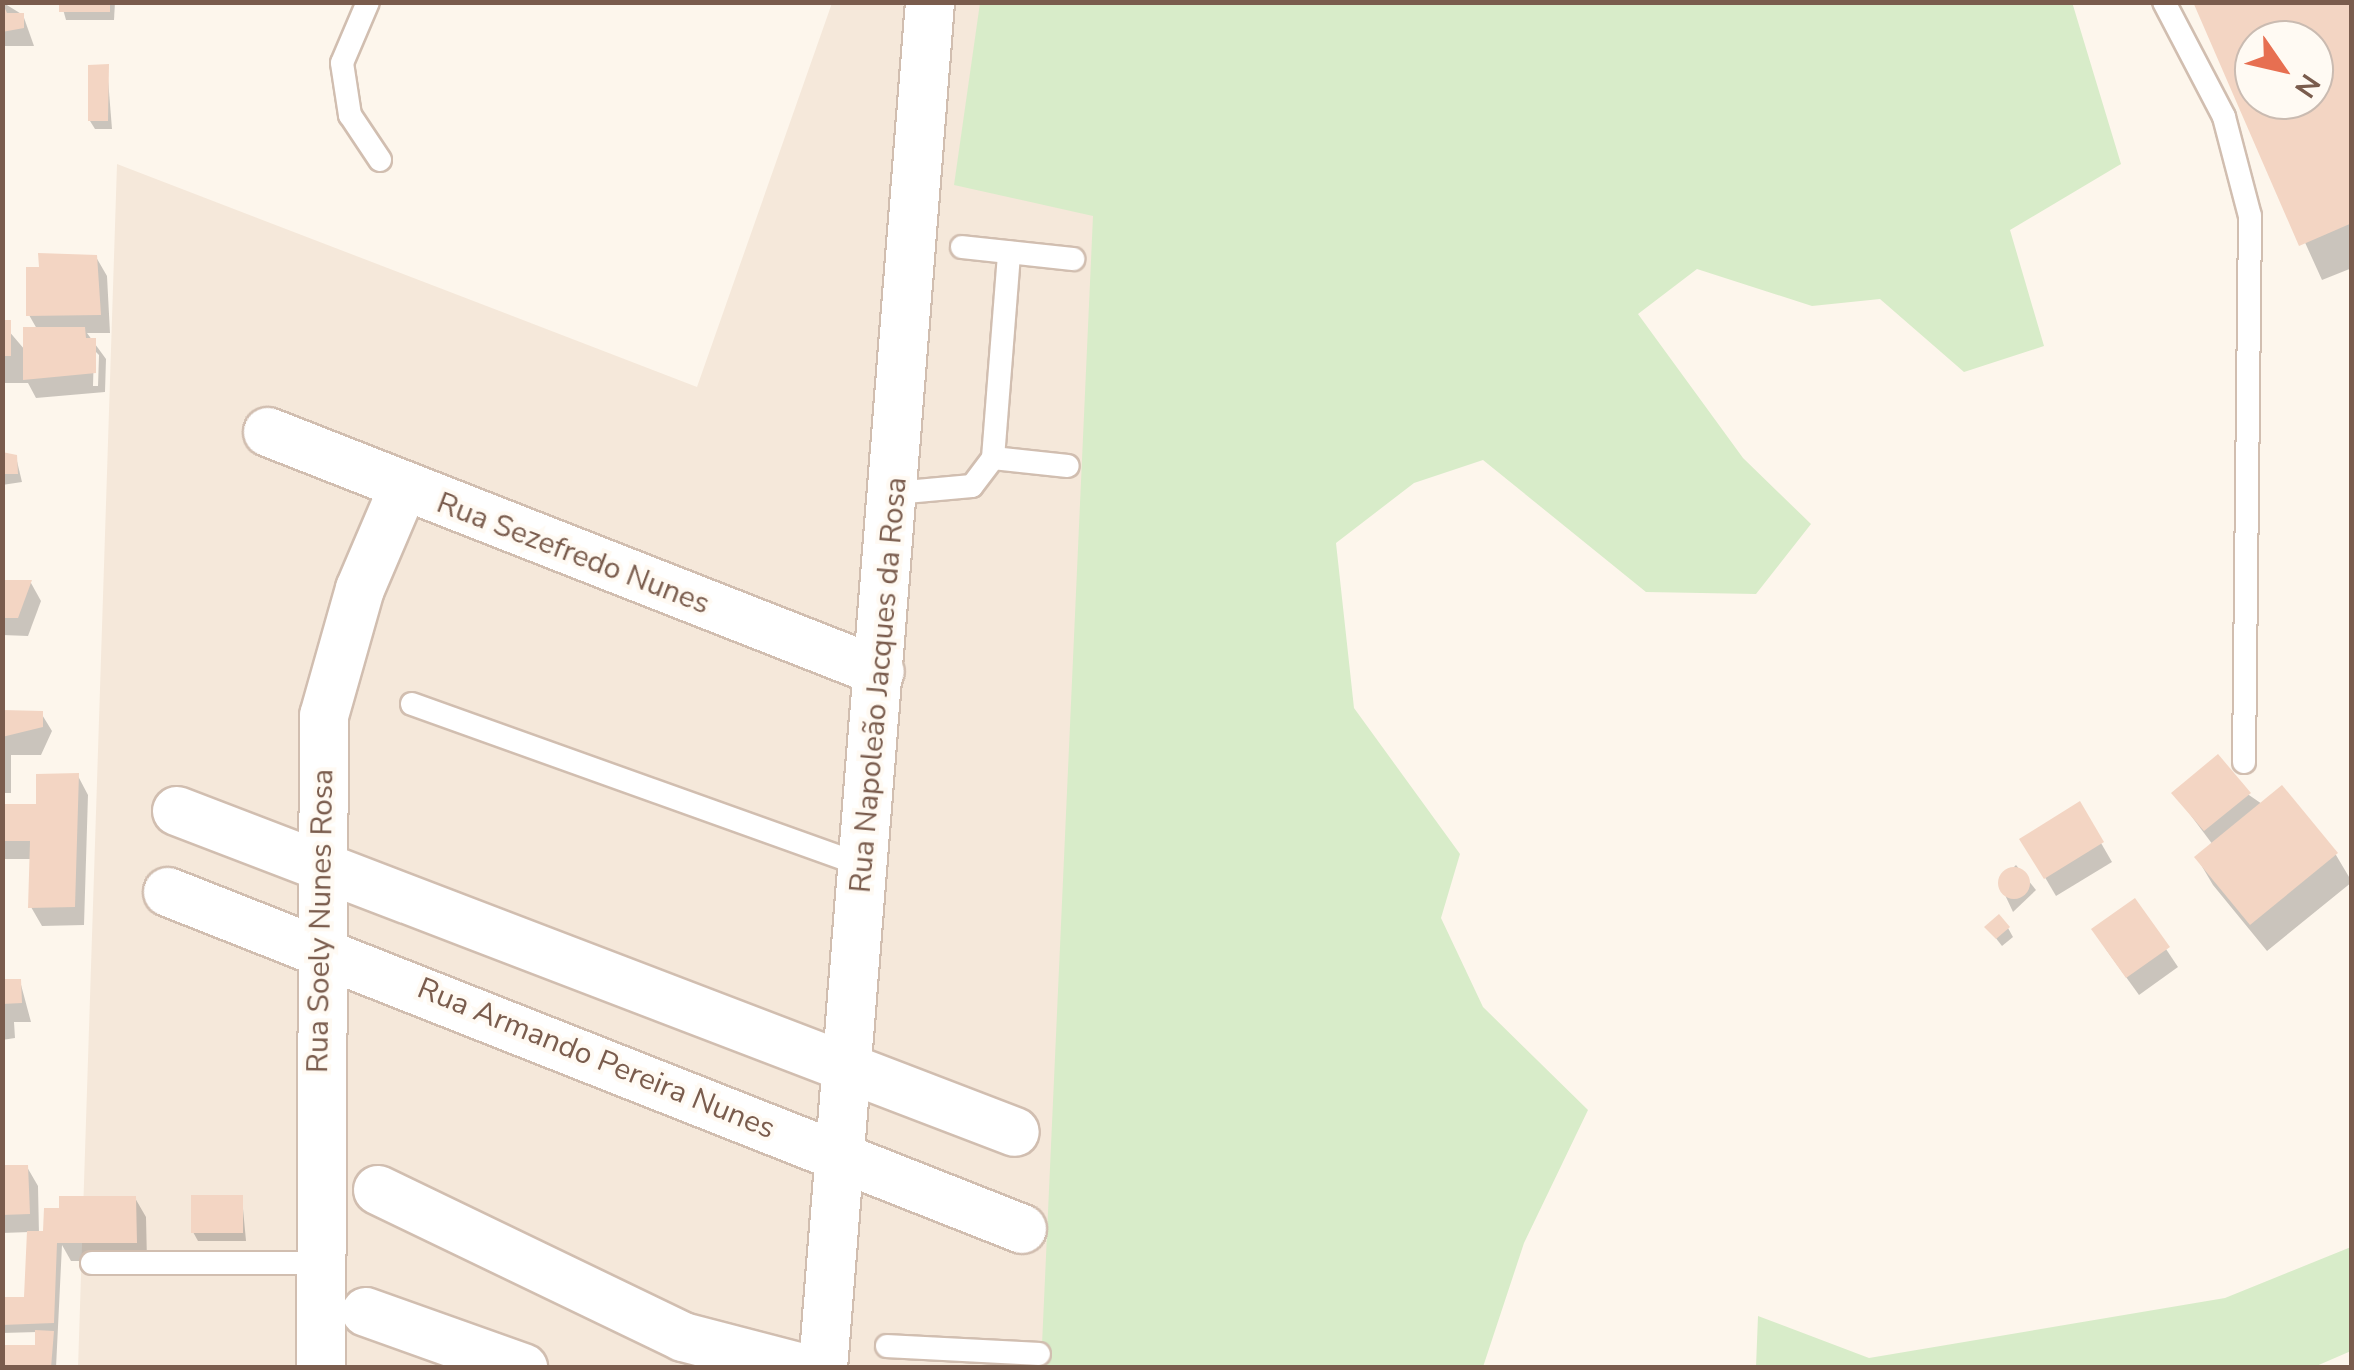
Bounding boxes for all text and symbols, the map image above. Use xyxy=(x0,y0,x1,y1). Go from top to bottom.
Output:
north arrow xyxy=(2234,20,2334,120)
text: N xyxy=(2286,66,2329,105)
street label: Rua Napoleão Jacques da Rosa xyxy=(843,476,915,894)
street label: Rua Sezefredo Nunes xyxy=(432,485,714,623)
street label: Rua Soely Nunes Rosa xyxy=(300,769,342,1073)
street label: Rua Armando Pereira Nunes xyxy=(412,971,780,1147)

